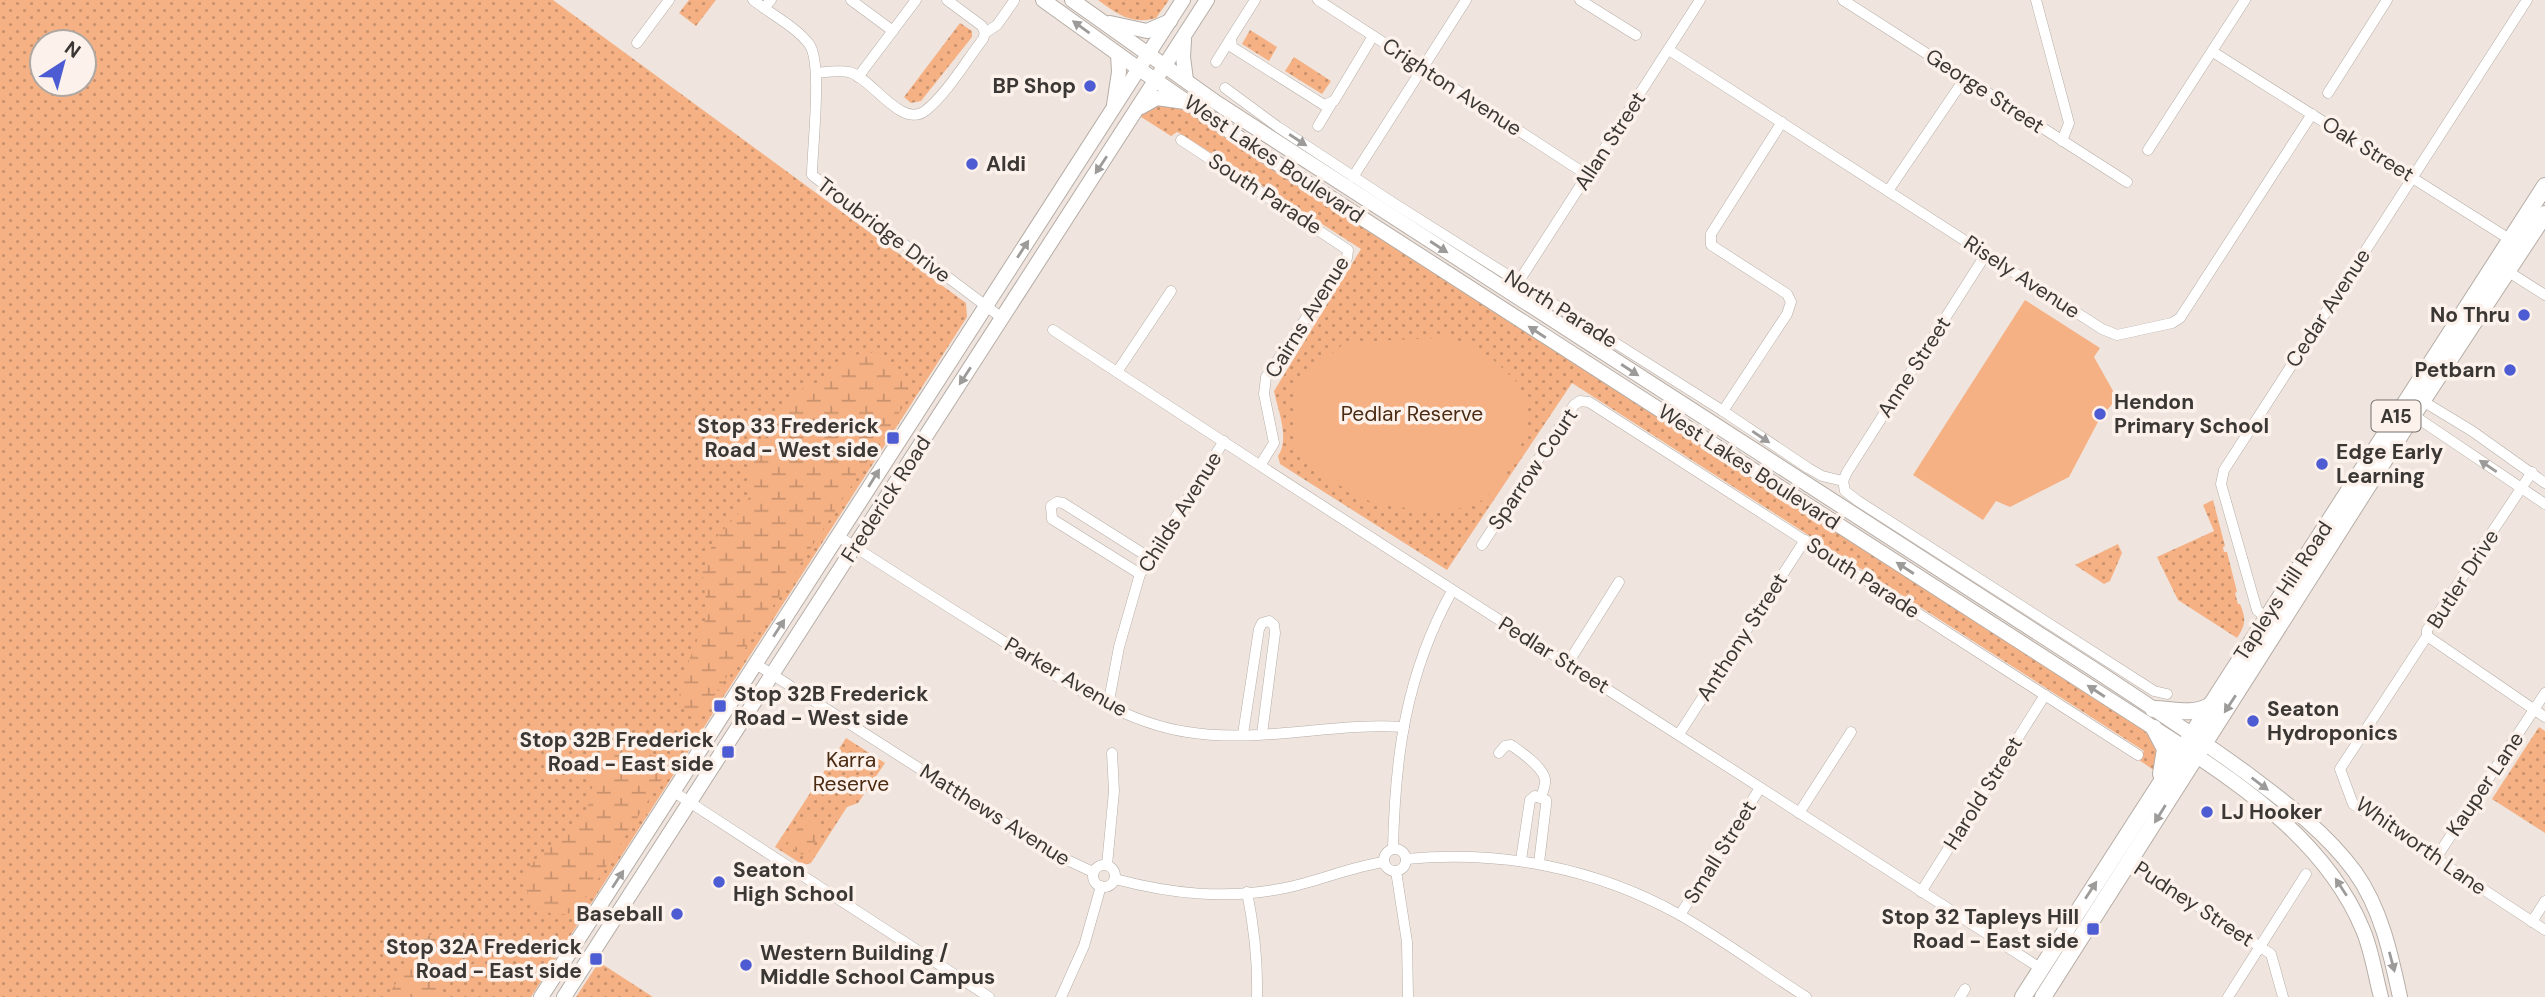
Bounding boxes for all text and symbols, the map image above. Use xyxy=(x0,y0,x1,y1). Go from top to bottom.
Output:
one-way arrow xyxy=(1071,20,1090,34)
north arrow xyxy=(28,28,98,98)
street label: Crighton Avenue xyxy=(1377,31,1527,143)
text: N xyxy=(60,35,86,64)
street label: George Street xyxy=(1920,42,2050,140)
place label: BP Shop xyxy=(993,72,1076,100)
marker: BP Shop xyxy=(1082,78,1098,94)
street label: Allan Street xyxy=(1568,86,1652,196)
street label: West Lakes Boulevard xyxy=(1179,88,1369,230)
street label: Oak Street xyxy=(2317,110,2419,188)
one-way arrow xyxy=(1288,134,1308,147)
street label: South Parade xyxy=(1203,147,1327,241)
place label: Aldi xyxy=(986,150,1026,178)
marker: Aldi xyxy=(964,156,980,172)
one-way arrow xyxy=(1094,156,1108,174)
street label: Troubridge Drive xyxy=(812,171,956,289)
street label: Risely Avenue xyxy=(1958,229,2086,325)
one-way arrow xyxy=(1016,240,1030,258)
one-way arrow xyxy=(1429,240,1448,253)
street label: Cedar Avenue xyxy=(2279,243,2377,373)
street label: Cairns Avenue xyxy=(1258,251,1356,383)
street label: North Parade xyxy=(1499,263,1623,355)
place label: No Thru xyxy=(2430,301,2510,329)
marker: No Thru xyxy=(2516,307,2532,323)
street label: Anne Street xyxy=(1871,311,1957,423)
one-way arrow xyxy=(1528,325,1547,338)
place label: Petbarn xyxy=(2414,356,2496,384)
marker: Petbarn xyxy=(2502,362,2518,378)
one-way arrow xyxy=(1620,363,1640,376)
one-way arrow xyxy=(959,366,972,386)
place label: Hendon Primary School xyxy=(2114,388,2269,440)
street label: West Lakes Boulevard xyxy=(1653,398,1845,536)
park label: Pedlar Reserve xyxy=(1341,400,1483,428)
road number: A15 xyxy=(2372,400,2420,432)
street label: Sparrow Court xyxy=(1482,403,1584,535)
marker: Hendon Primary School xyxy=(2092,406,2108,422)
place label: Stop 33 Frederick Road - West side xyxy=(697,412,879,464)
street label: Frederick Road xyxy=(835,430,937,568)
marker: Stop 33 Frederick Road - West side xyxy=(885,430,901,446)
one-way arrow xyxy=(1752,430,1771,443)
place label: Edge Early Learning xyxy=(2336,438,2443,490)
street label: Childs Avenue xyxy=(1132,446,1228,578)
marker: Edge Early Learning xyxy=(2314,456,2330,472)
one-way arrow xyxy=(2478,459,2498,472)
one-way arrow xyxy=(868,468,881,488)
street label: Tapleys Hill Road xyxy=(2227,516,2339,666)
street label: Butler Drive xyxy=(2421,524,2505,634)
street label: South Parade xyxy=(1801,531,1925,625)
one-way arrow xyxy=(1896,561,1915,574)
street label: Anthony Street xyxy=(1690,568,1794,706)
street label: Pedlar Street xyxy=(1493,610,1615,700)
one-way arrow xyxy=(773,618,786,638)
street label: Parker Avenue xyxy=(1000,631,1133,723)
place label: Stop 32B Frederick Road - West side xyxy=(734,680,929,732)
one-way arrow xyxy=(2087,684,2106,697)
one-way arrow xyxy=(2224,694,2237,714)
place label: Seaton Hydroponics xyxy=(2267,695,2398,747)
marker: Stop 32B Frederick Road - West side xyxy=(712,698,728,714)
marker: Seaton Hydroponics xyxy=(2245,713,2261,729)
place label: Stop 32B Frederick Road - East side xyxy=(520,726,714,778)
street label: Kauper Lane xyxy=(2440,726,2530,842)
street label: Harold Street xyxy=(1937,731,2029,855)
marker: Stop 32B Frederick Road - East side xyxy=(720,744,736,760)
park label: Karra Reserve xyxy=(813,746,889,798)
street label: Matthews Avenue xyxy=(914,757,1076,873)
one-way arrow xyxy=(2251,776,2269,791)
street label: Whitworth Lane xyxy=(2350,790,2492,902)
street label: Small Street xyxy=(1677,795,1763,909)
place label: LJ Hooker xyxy=(2221,798,2323,826)
one-way arrow xyxy=(2154,804,2167,823)
marker: LJ Hooker xyxy=(2199,804,2215,820)
street label: Pudney Street xyxy=(2129,855,2259,953)
place label: Seaton High School xyxy=(733,856,854,908)
one-way arrow xyxy=(612,869,625,888)
marker: Seaton High School xyxy=(711,874,727,890)
one-way arrow xyxy=(2335,878,2348,897)
one-way arrow xyxy=(2084,881,2097,900)
place label: Baseball xyxy=(576,900,663,928)
place label: Stop 32 Tapleys Hill Road - East side xyxy=(1882,903,2079,955)
marker: Baseball xyxy=(669,906,685,922)
marker: Stop 32 Tapleys Hill Road - East side xyxy=(2085,921,2101,937)
place label: Stop 32A Frederick Road - East side xyxy=(386,933,582,985)
place label: Western Building / Middle School Campus xyxy=(760,939,995,991)
marker: Stop 32A Frederick Road - East side xyxy=(588,951,604,967)
one-way arrow xyxy=(2387,951,2398,973)
marker: Western Building / Middle School Campus xyxy=(738,957,754,973)

